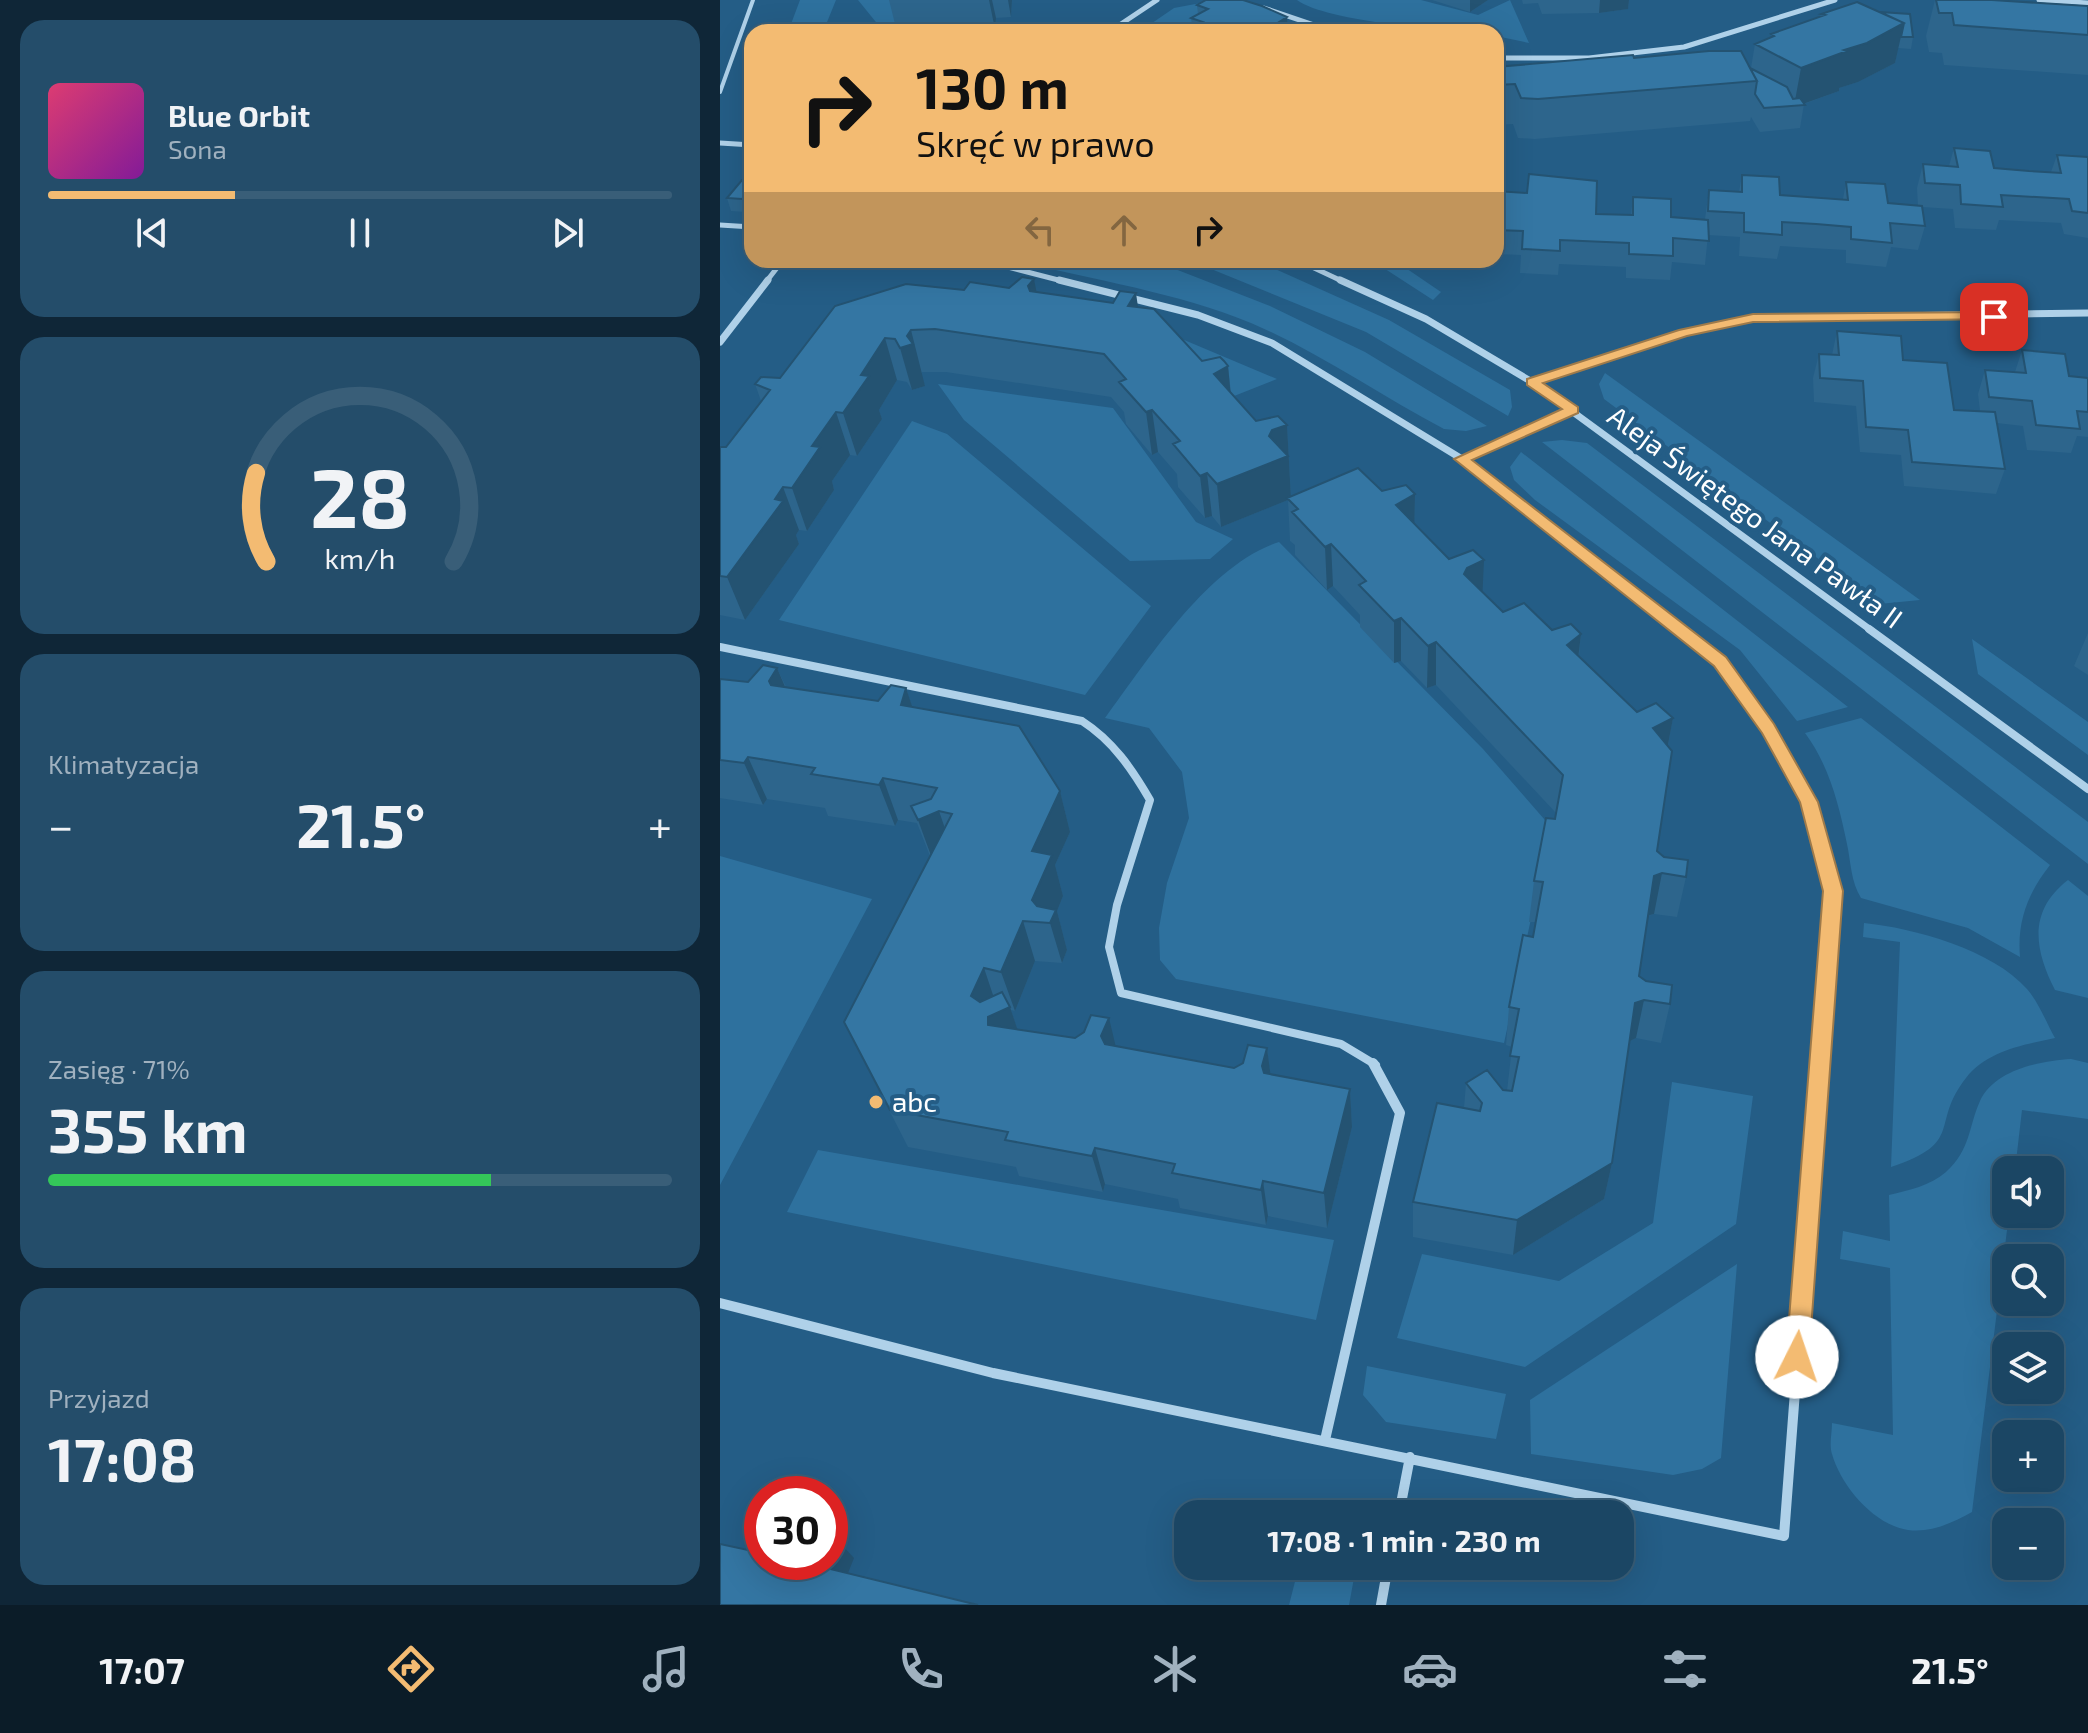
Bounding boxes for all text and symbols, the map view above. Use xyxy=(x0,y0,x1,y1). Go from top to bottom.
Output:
text: 130 m xyxy=(916,53,1069,120)
icon: right xyxy=(784,56,888,160)
text: Blue Orbit xyxy=(168,97,310,133)
text: Skręć w prawo xyxy=(916,121,1155,164)
text: Sona xyxy=(168,133,227,164)
icon: left xyxy=(1018,208,1062,252)
icon: ahead xyxy=(1102,208,1146,252)
icon: right xyxy=(1186,208,1230,252)
icon: previous xyxy=(130,211,174,255)
icon: pause xyxy=(338,211,382,255)
icon: next xyxy=(546,211,590,255)
pin xyxy=(1960,283,2028,351)
icon: arrive xyxy=(1972,295,2016,339)
street label: Aleja Świętego Jana Pawła II xyxy=(1602,398,1910,635)
text: 28 xyxy=(310,444,410,544)
text: km/h xyxy=(325,540,395,575)
text: Klimatyzacja xyxy=(48,748,199,779)
text: 21.5° xyxy=(296,788,425,860)
text: − xyxy=(48,798,74,851)
text: + xyxy=(648,798,672,851)
text: Zasięg · 71% xyxy=(48,1053,190,1084)
place label: abc xyxy=(892,1084,937,1118)
text: 355 km xyxy=(48,1093,248,1165)
marker: abc xyxy=(867,1093,885,1111)
map controls xyxy=(1992,1156,2064,1580)
button: sound xyxy=(1992,1156,2064,1228)
button: search xyxy=(1992,1244,2064,1316)
position arrow xyxy=(1755,1315,1839,1399)
button: layers xyxy=(1992,1332,2064,1404)
text: Przyjazd xyxy=(48,1382,150,1413)
button: + xyxy=(1992,1420,2064,1492)
text: 17:08 xyxy=(48,1422,196,1494)
speed limit sign: 30 xyxy=(744,1476,848,1580)
button: − xyxy=(1992,1508,2064,1580)
text: 17:08 · 1 min · 230 m xyxy=(1267,1522,1541,1558)
icon: directions xyxy=(383,1641,439,1697)
icon: music xyxy=(638,1641,694,1697)
icon: phone xyxy=(893,1641,949,1697)
icon: climate xyxy=(1147,1641,1203,1697)
icon: car xyxy=(1402,1641,1458,1697)
icon: filters xyxy=(1657,1641,1713,1697)
text: 17:07 xyxy=(99,1648,185,1691)
text: 21.5° xyxy=(1911,1648,1989,1691)

